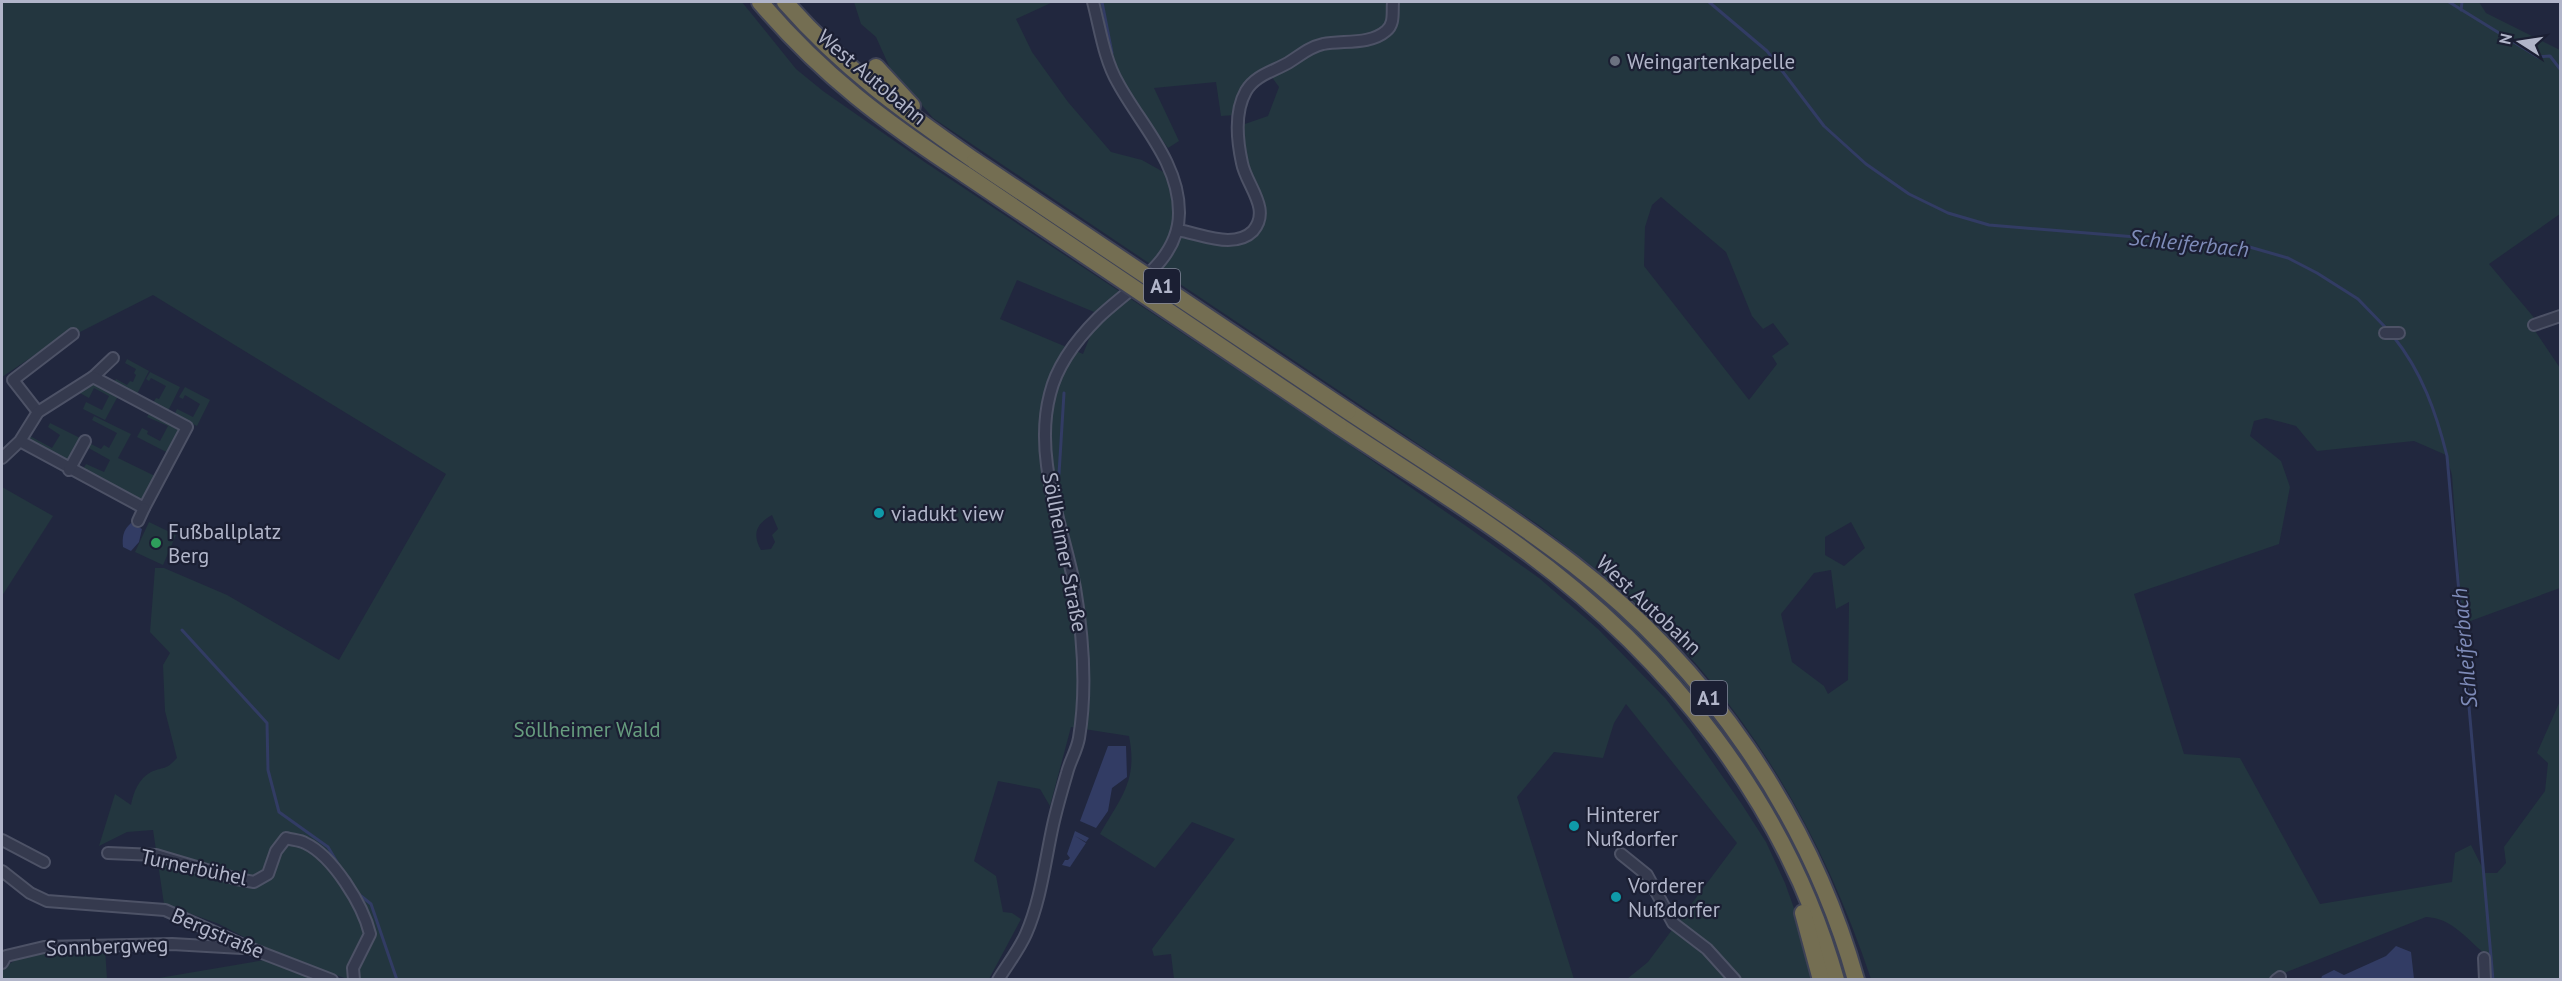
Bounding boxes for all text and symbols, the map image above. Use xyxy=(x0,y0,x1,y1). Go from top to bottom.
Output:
north arrow xyxy=(2490,12,2550,72)
street label: West Autobahn xyxy=(812,23,932,131)
text: N xyxy=(2494,32,2516,46)
place label: Weingartenkapelle xyxy=(1627,48,1795,75)
marker: Weingartenkapelle xyxy=(1608,54,1622,68)
water label: Schleiferbach xyxy=(2128,223,2250,263)
road number: A1 xyxy=(1144,269,1180,303)
street label: Söllheimer Straße xyxy=(1036,470,1094,634)
place label: viadukt view xyxy=(891,500,1004,527)
marker: viadukt view xyxy=(872,506,886,520)
place label: Fußballplatz Berg xyxy=(168,518,281,569)
marker: Fußballplatz Berg xyxy=(149,536,163,550)
street label: West Autobahn xyxy=(1591,549,1707,661)
water label: Schleiferbach xyxy=(2445,587,2483,709)
road number: A1 xyxy=(1691,681,1727,715)
park label: Söllheimer Wald xyxy=(514,716,660,743)
place label: Hinterer Nußdorfer xyxy=(1586,801,1678,852)
marker: Hinterer Nußdorfer xyxy=(1567,819,1581,833)
street label: Turnerbühel xyxy=(138,843,250,891)
place label: Vorderer Nußdorfer xyxy=(1627,872,1720,923)
marker: Vorderer Nußdorfer xyxy=(1609,890,1623,904)
street label: Bergstraße xyxy=(168,901,268,965)
street label: Sonnbergweg xyxy=(45,930,169,962)

